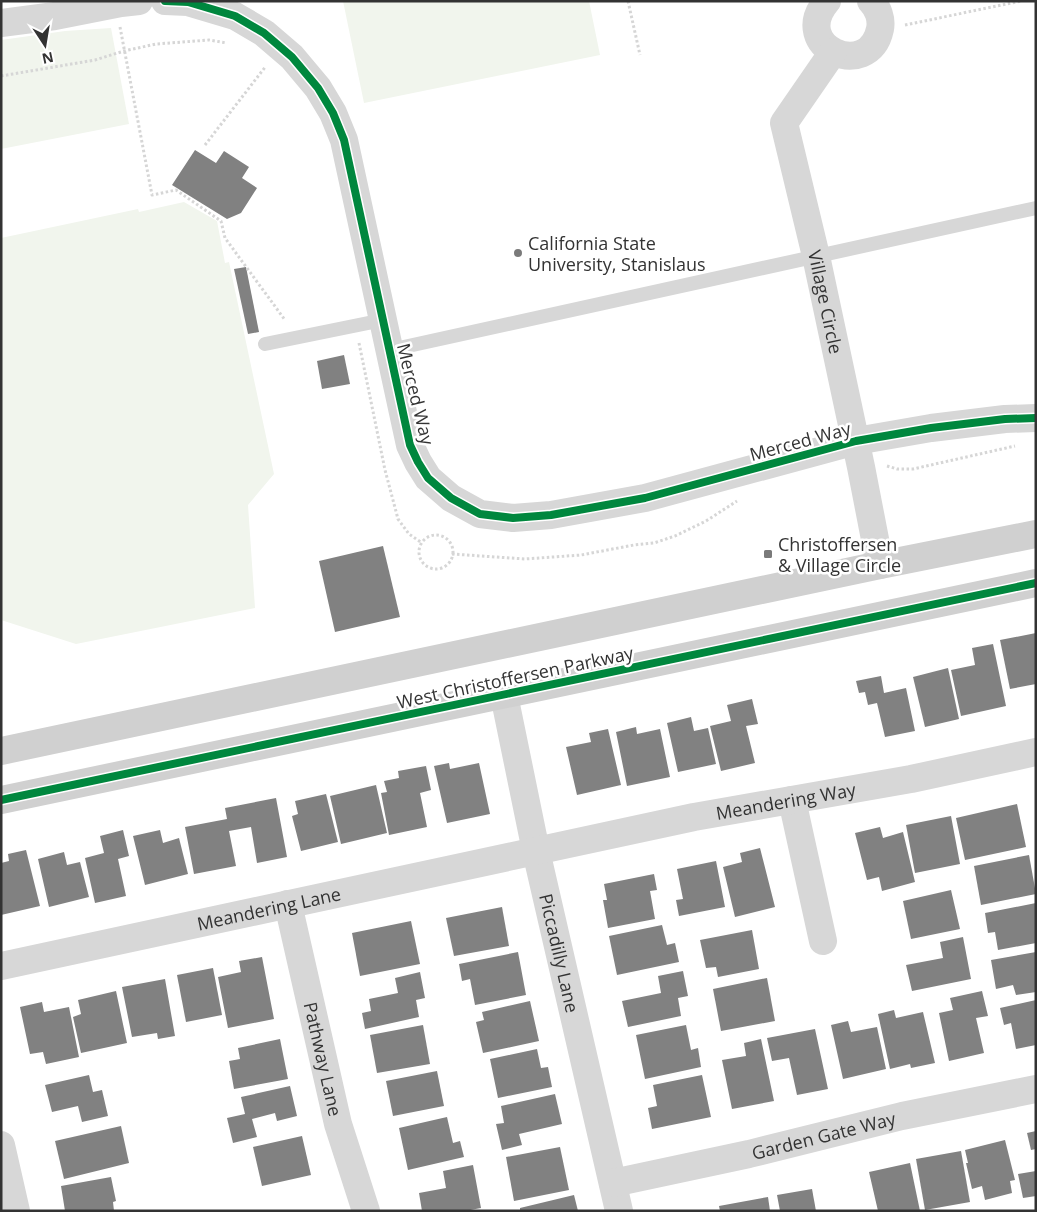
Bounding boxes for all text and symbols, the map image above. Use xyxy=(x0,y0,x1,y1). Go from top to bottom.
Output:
north arrow xyxy=(20,20,70,70)
text: N xyxy=(40,48,55,69)
place label: California State University, Stanislaus xyxy=(528,231,706,276)
marker: California State University, Stanislaus xyxy=(512,247,524,259)
street label: Village Circle xyxy=(803,248,849,356)
street label: Merced Way xyxy=(392,341,440,448)
street label: Merced Way xyxy=(747,416,854,466)
place label: Christoffersen & Village Circle xyxy=(778,532,901,577)
marker: Christoffersen & Village Circle xyxy=(762,548,774,560)
street label: West Christoffersen Parkway xyxy=(395,640,636,714)
street label: Meandering Way xyxy=(714,777,859,825)
street label: Meandering Lane xyxy=(195,881,343,936)
street label: Piccadilly Lane xyxy=(534,891,585,1015)
street label: Pathway Lane xyxy=(299,1000,348,1119)
street label: Garden Gate Way xyxy=(749,1106,899,1165)

